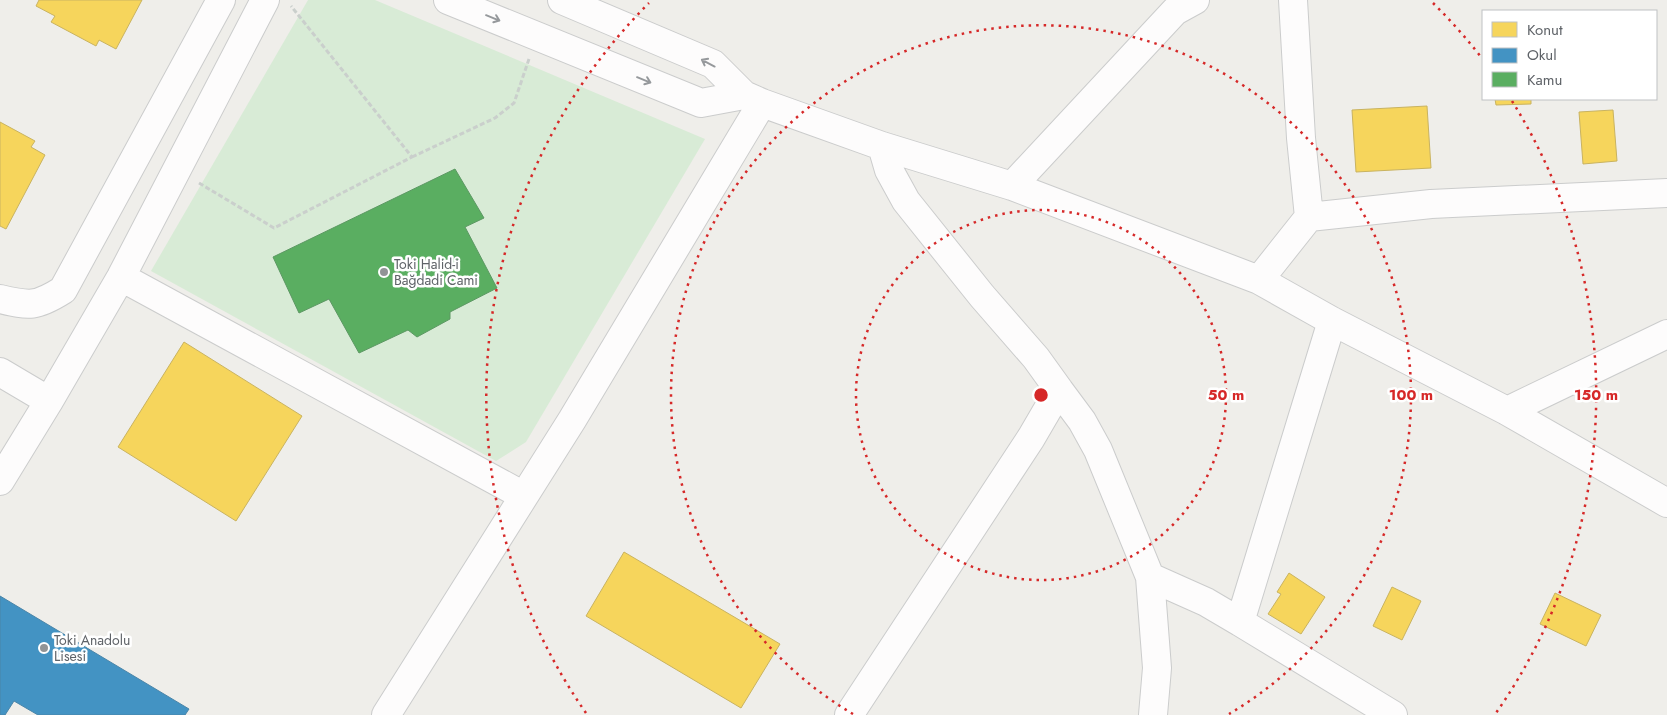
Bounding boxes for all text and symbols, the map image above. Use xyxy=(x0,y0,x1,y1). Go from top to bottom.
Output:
legend xyxy=(1482,10,1657,100)
one-way arrow xyxy=(485,14,500,24)
text: Konut xyxy=(1527,19,1563,41)
text: Okul xyxy=(1527,44,1557,66)
one-way arrow xyxy=(701,58,716,68)
text: Kamu xyxy=(1527,69,1562,91)
one-way arrow xyxy=(636,75,651,85)
place label: Toki Halid-i Bağdadi Cami xyxy=(394,254,478,290)
marker: Toki Halid-i Bağdadi Cami xyxy=(378,266,390,278)
text: 50 m xyxy=(1208,384,1244,406)
text: 100 m xyxy=(1389,384,1433,406)
text: 150 m xyxy=(1574,384,1618,406)
centre of rings xyxy=(1032,386,1050,404)
place label: Toki Anadolu Lisesi xyxy=(54,630,130,666)
marker: Toki Anadolu Lisesi xyxy=(38,642,50,654)

